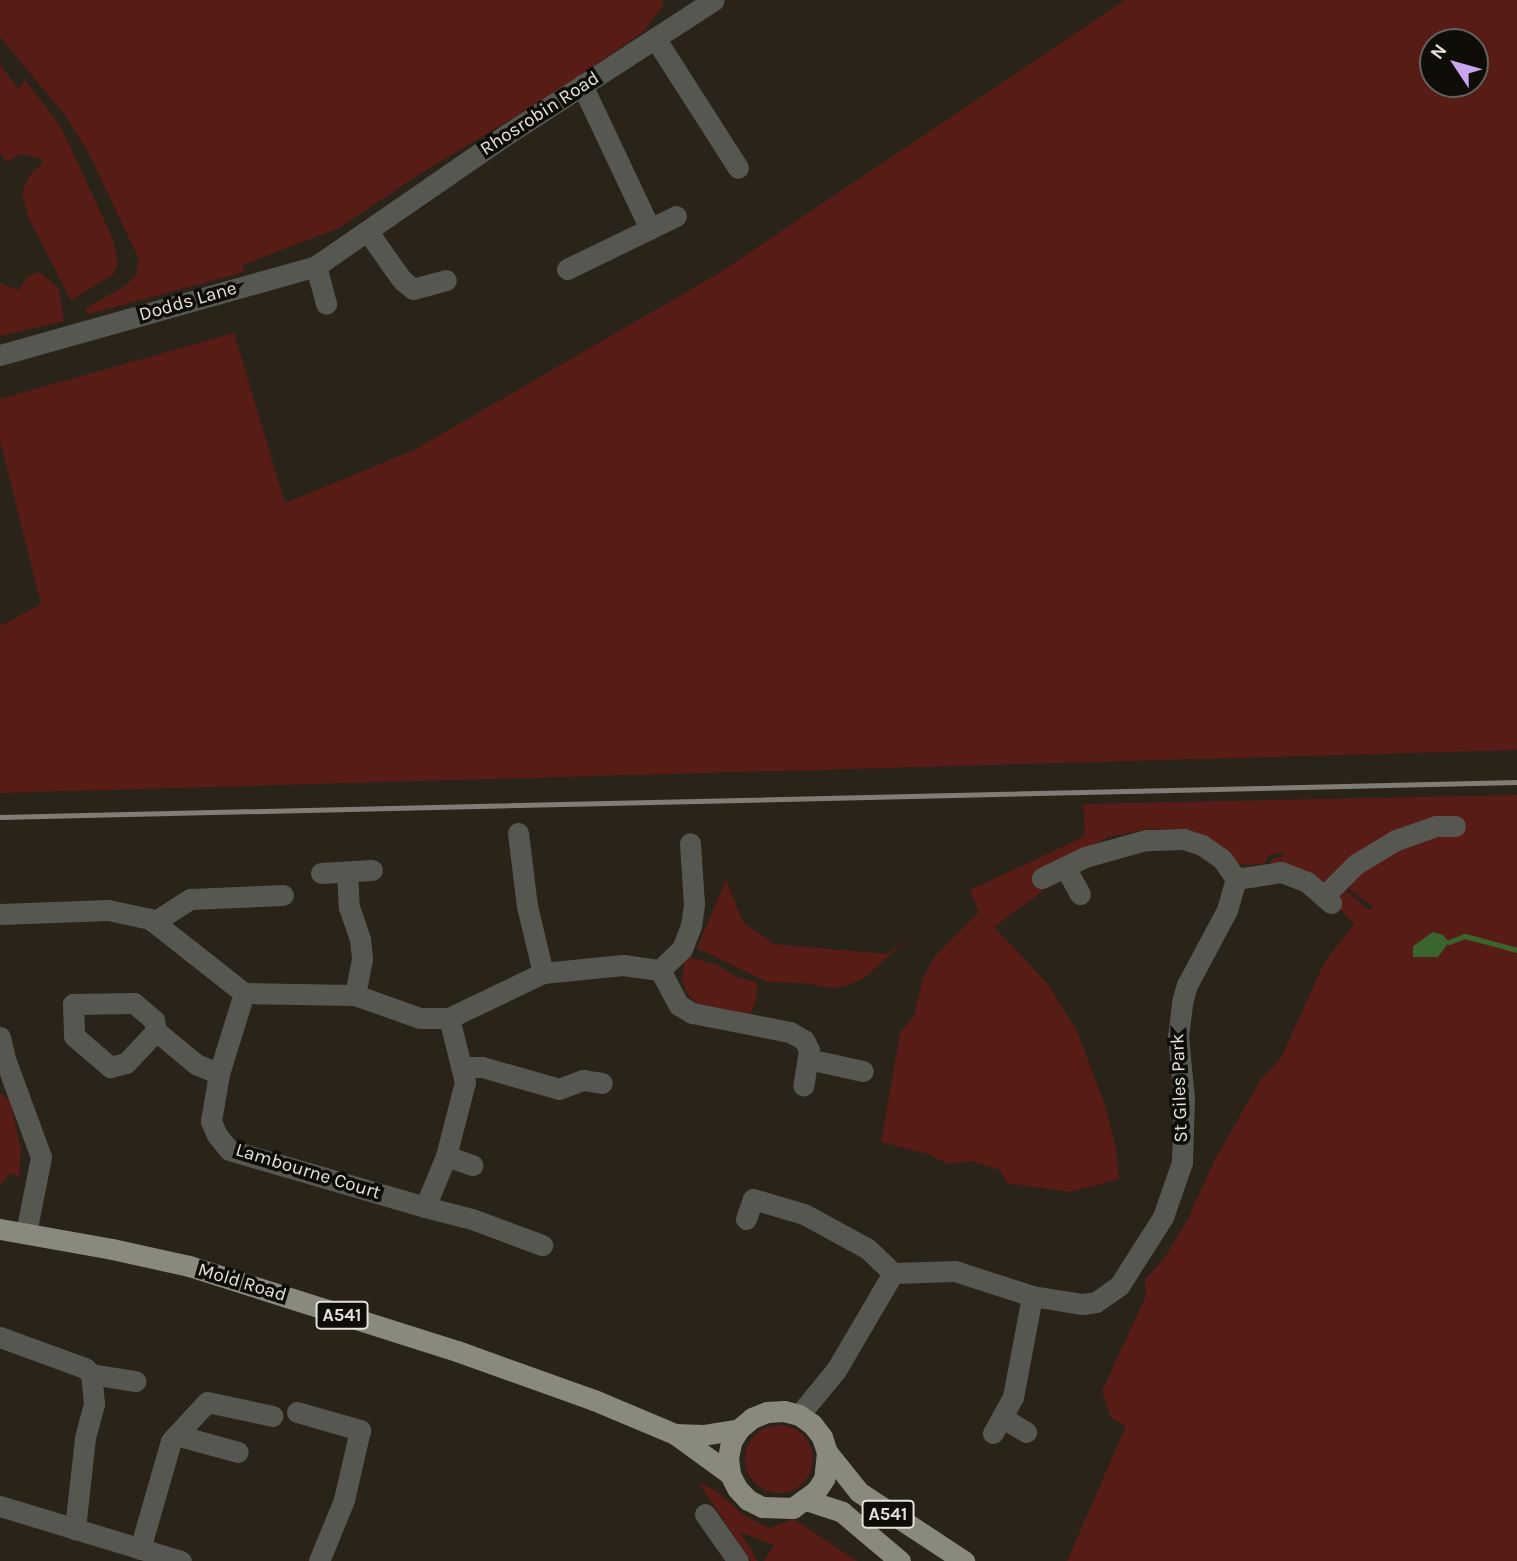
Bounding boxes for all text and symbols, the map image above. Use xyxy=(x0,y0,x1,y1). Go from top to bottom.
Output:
north arrow xyxy=(1419,28,1489,98)
text: N xyxy=(1426,40,1452,64)
street label: Rhosrobin Road xyxy=(476,67,604,161)
street label: Dodds Lane xyxy=(137,277,239,327)
street label: St Giles Park xyxy=(1167,1033,1193,1143)
street label: Lambourne Court xyxy=(233,1139,383,1205)
street label: Mold Road xyxy=(195,1259,289,1307)
road number: A541 xyxy=(314,1300,370,1330)
road number: A541 xyxy=(860,1499,916,1528)

